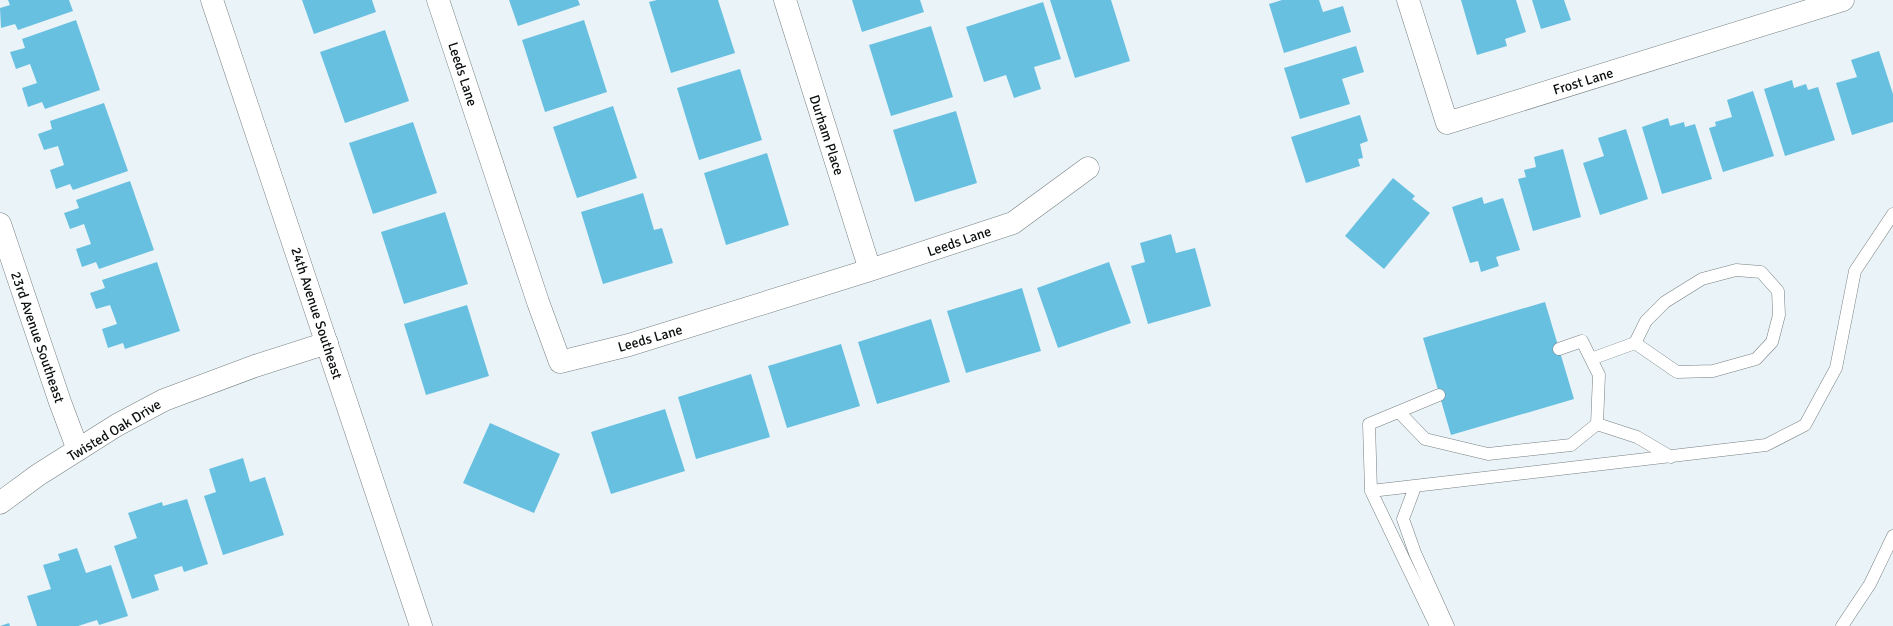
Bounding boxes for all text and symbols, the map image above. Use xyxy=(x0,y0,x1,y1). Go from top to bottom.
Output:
street label: Leeds Lane xyxy=(444,40,481,108)
street label: Frost Lane xyxy=(1551,64,1615,99)
street label: Durham Place xyxy=(806,93,848,177)
street label: Leeds Lane xyxy=(925,223,993,260)
street label: 24th Avenue Southeast xyxy=(287,245,346,381)
street label: 23rd Avenue Southeast xyxy=(7,269,68,405)
street label: Leeds Lane xyxy=(616,321,684,356)
street label: Twisted Oak Drive xyxy=(64,396,164,465)

